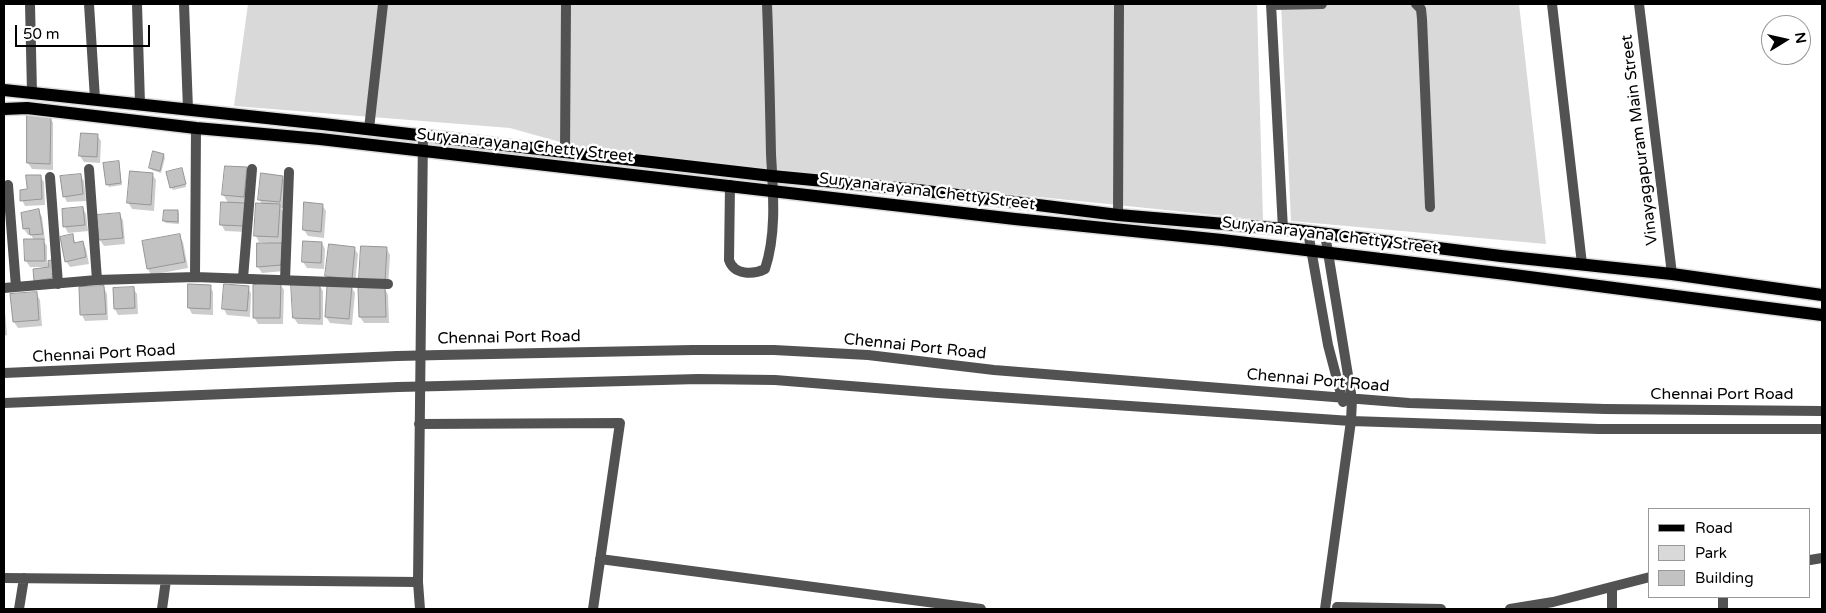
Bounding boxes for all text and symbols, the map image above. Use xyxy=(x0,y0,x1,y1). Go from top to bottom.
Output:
scale bar xyxy=(18,15,152,47)
north arrow xyxy=(1761,15,1811,65)
text: 50 m xyxy=(23,25,60,43)
text: N xyxy=(1791,31,1810,45)
street label: Vinayagapuram Main Street xyxy=(1618,34,1662,246)
street label: Suryanarayana Chetty Street xyxy=(416,125,634,167)
street label: Suryanarayana Chetty Street xyxy=(818,169,1036,215)
street label: Suryanarayana Chetty Street xyxy=(1221,213,1439,259)
street label: Chennai Port Road xyxy=(437,327,581,349)
street label: Chennai Port Road xyxy=(843,330,987,364)
street label: Chennai Port Road xyxy=(32,341,176,367)
street label: Chennai Port Road xyxy=(1246,365,1390,397)
street label: Chennai Port Road xyxy=(1650,385,1794,405)
legend xyxy=(1648,508,1811,598)
text: Road xyxy=(1695,519,1733,537)
text: Park xyxy=(1695,544,1727,562)
text: Building xyxy=(1695,569,1754,587)

